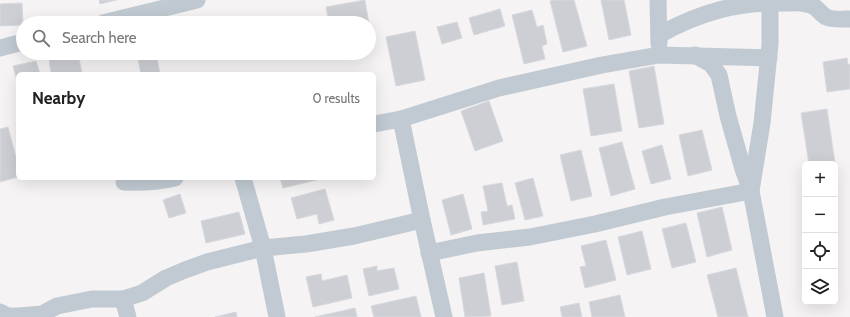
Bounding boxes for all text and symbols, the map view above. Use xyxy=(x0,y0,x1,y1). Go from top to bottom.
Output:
search box xyxy=(16,16,376,60)
icon: search xyxy=(30,27,52,49)
text: Search here xyxy=(62,29,137,47)
text: Nearby xyxy=(32,88,85,108)
text: 0 results xyxy=(312,90,360,106)
map controls xyxy=(802,161,838,305)
button: + xyxy=(802,161,838,197)
button: − xyxy=(802,197,838,233)
button: locate xyxy=(802,233,838,269)
button: layers xyxy=(802,269,838,305)

